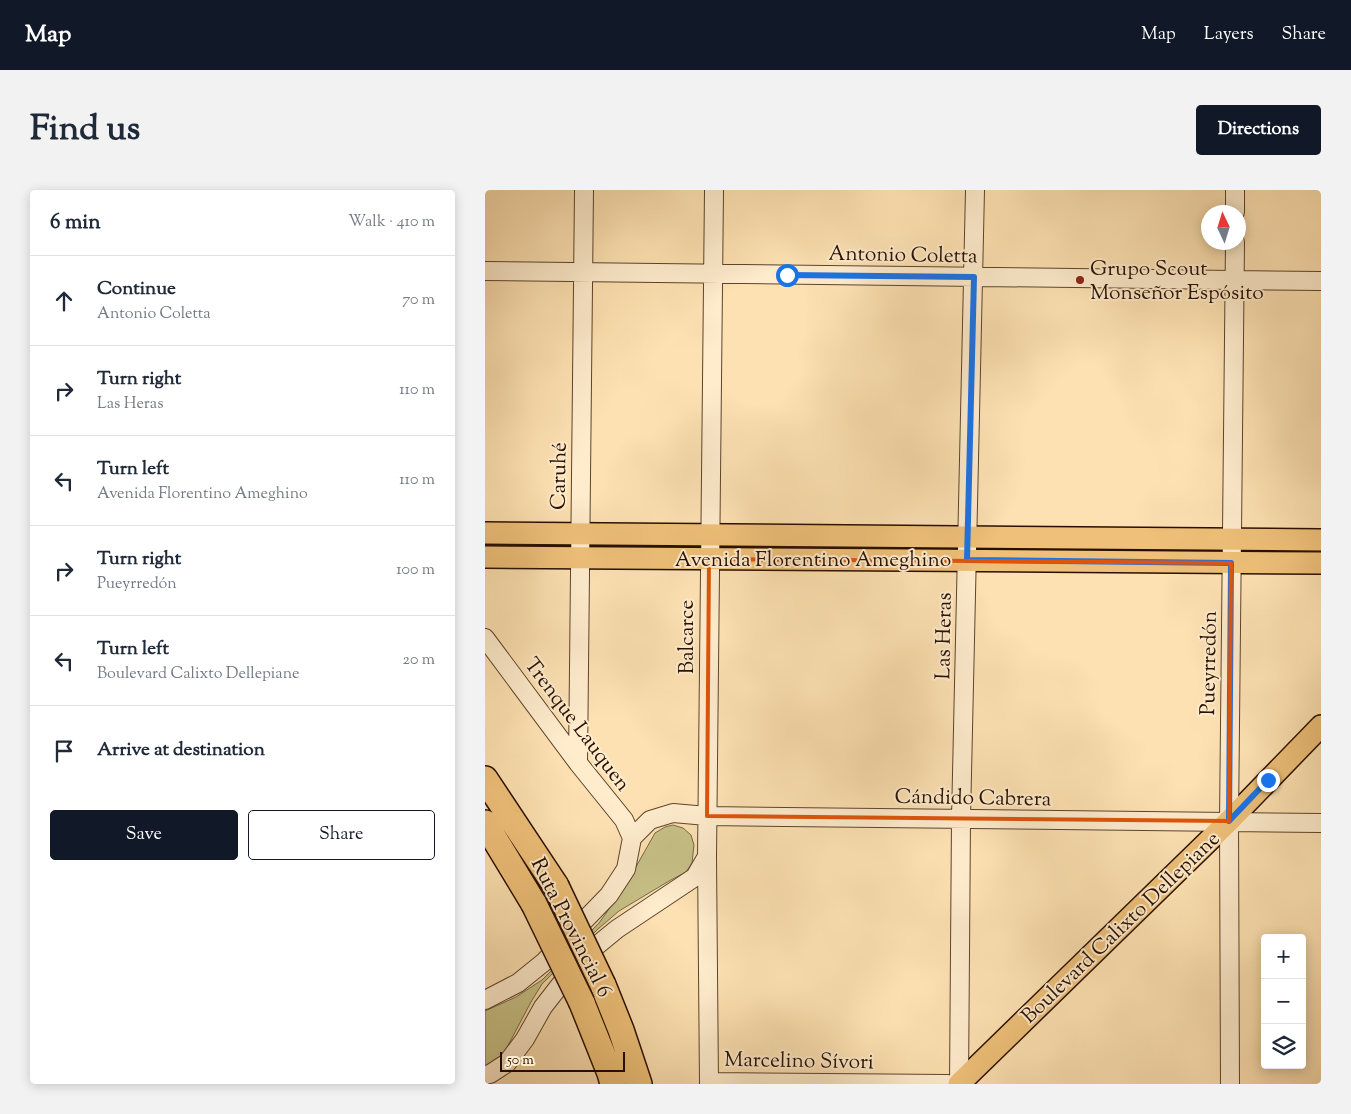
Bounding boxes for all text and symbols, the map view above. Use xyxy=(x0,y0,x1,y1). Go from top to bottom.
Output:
text: Map xyxy=(25,18,71,52)
text: Map xyxy=(1141,22,1176,48)
text: Layers xyxy=(1204,22,1254,48)
text: Share xyxy=(1282,22,1326,48)
text: Find us xyxy=(30,105,140,156)
button: Directions xyxy=(1196,105,1321,155)
north arrow xyxy=(1201,205,1246,250)
text: 6 min xyxy=(50,208,101,238)
text: Walk · 410 m xyxy=(348,211,435,234)
street label: Antonio Coletta xyxy=(828,240,978,272)
place label: Grupo Scout Monseñor Espósito xyxy=(1090,255,1264,309)
route start xyxy=(776,264,799,287)
marker: Grupo Scout Monseñor Espósito xyxy=(1074,274,1086,286)
text: Continue xyxy=(97,276,176,303)
icon: ahead xyxy=(50,287,78,315)
text: 70 m xyxy=(402,289,435,312)
text: Antonio Coletta xyxy=(97,303,211,326)
text: Turn right xyxy=(97,366,181,393)
icon: right xyxy=(50,377,78,405)
text: 110 m xyxy=(399,379,435,402)
text: Las Heras xyxy=(97,393,164,416)
street label: Caruhé xyxy=(544,442,576,510)
text: Turn left xyxy=(97,456,169,483)
icon: left xyxy=(50,467,78,495)
text: 110 m xyxy=(399,469,435,492)
text: Avenida Florentino Ameghino xyxy=(97,483,308,506)
text: Turn right xyxy=(97,546,181,573)
street label: Avenida Florentino Ameghino xyxy=(675,546,951,576)
icon: right xyxy=(50,557,78,585)
text: 100 m xyxy=(396,559,435,582)
text: Pueyrredón xyxy=(97,573,177,596)
street label: Las Heras xyxy=(929,592,961,680)
street label: Balcarce xyxy=(673,600,703,674)
street label: Pueyrredón xyxy=(1194,610,1226,716)
text: Turn left xyxy=(97,636,169,663)
icon: left xyxy=(50,647,78,675)
text: 20 m xyxy=(402,649,435,672)
street label: Trenque Lauquen xyxy=(516,652,637,798)
text: Boulevard Calixto Dellepiane xyxy=(97,663,300,686)
icon: arrive xyxy=(50,737,78,765)
text: Arrive at destination xyxy=(97,737,265,764)
route end xyxy=(1257,769,1280,792)
street label: Cándido Cabrera xyxy=(894,783,1052,815)
button: Save xyxy=(50,810,238,860)
button: Share xyxy=(248,810,435,860)
street label: Boulevard Calixto Dellepiane xyxy=(1015,825,1227,1032)
street label: Ruta Provincial 6 xyxy=(522,853,618,1003)
map controls xyxy=(1261,934,1306,1069)
button: + xyxy=(1261,934,1306,979)
button: − xyxy=(1261,979,1306,1024)
button: layers xyxy=(1261,1024,1306,1069)
street label: Marcelino Sívori xyxy=(724,1046,874,1078)
scale bar xyxy=(500,1049,625,1072)
text: 50 m xyxy=(507,1051,534,1071)

